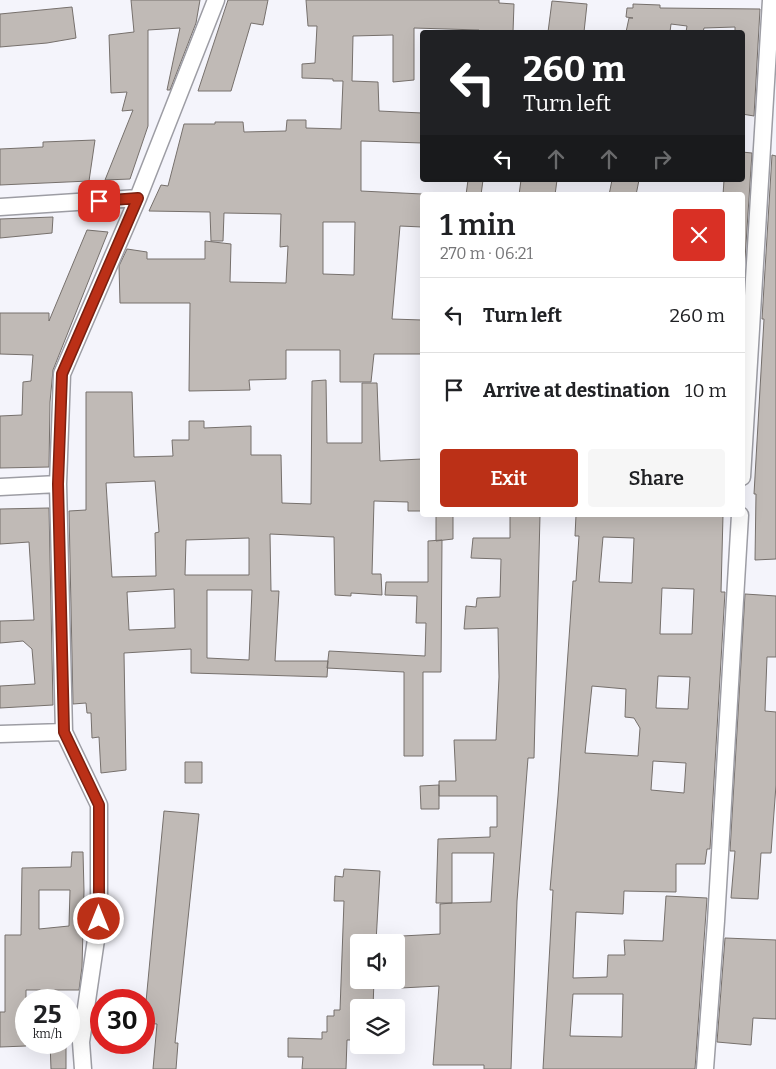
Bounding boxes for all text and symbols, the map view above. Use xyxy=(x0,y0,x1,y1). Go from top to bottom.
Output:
text: 260 m xyxy=(523,48,625,90)
icon: left xyxy=(440,50,505,115)
text: Turn left xyxy=(523,90,611,117)
icon: left xyxy=(489,145,517,173)
icon: ahead xyxy=(542,145,570,173)
icon: ahead xyxy=(595,145,623,173)
icon: right xyxy=(648,145,676,173)
pin xyxy=(78,180,120,222)
icon: arrive xyxy=(85,187,113,215)
text: 1 min xyxy=(440,207,515,243)
button: close xyxy=(673,209,725,261)
text: 270 m · 06:21 xyxy=(440,244,533,263)
icon: left xyxy=(440,301,468,329)
text: Turn left xyxy=(483,304,562,327)
text: 260 m xyxy=(669,304,725,327)
icon: arrive xyxy=(440,376,468,404)
text: Arrive at destination xyxy=(483,379,670,402)
text: 10 m xyxy=(685,379,727,402)
button: Exit xyxy=(440,449,578,507)
button: Share xyxy=(588,449,725,507)
position arrow xyxy=(72,892,124,944)
map controls xyxy=(350,934,405,1054)
button: sound xyxy=(350,934,405,989)
speed limit sign: 30 xyxy=(90,989,155,1054)
button: layers xyxy=(350,999,405,1054)
text: 25 xyxy=(34,1000,61,1030)
text: km/h xyxy=(33,1027,62,1041)

